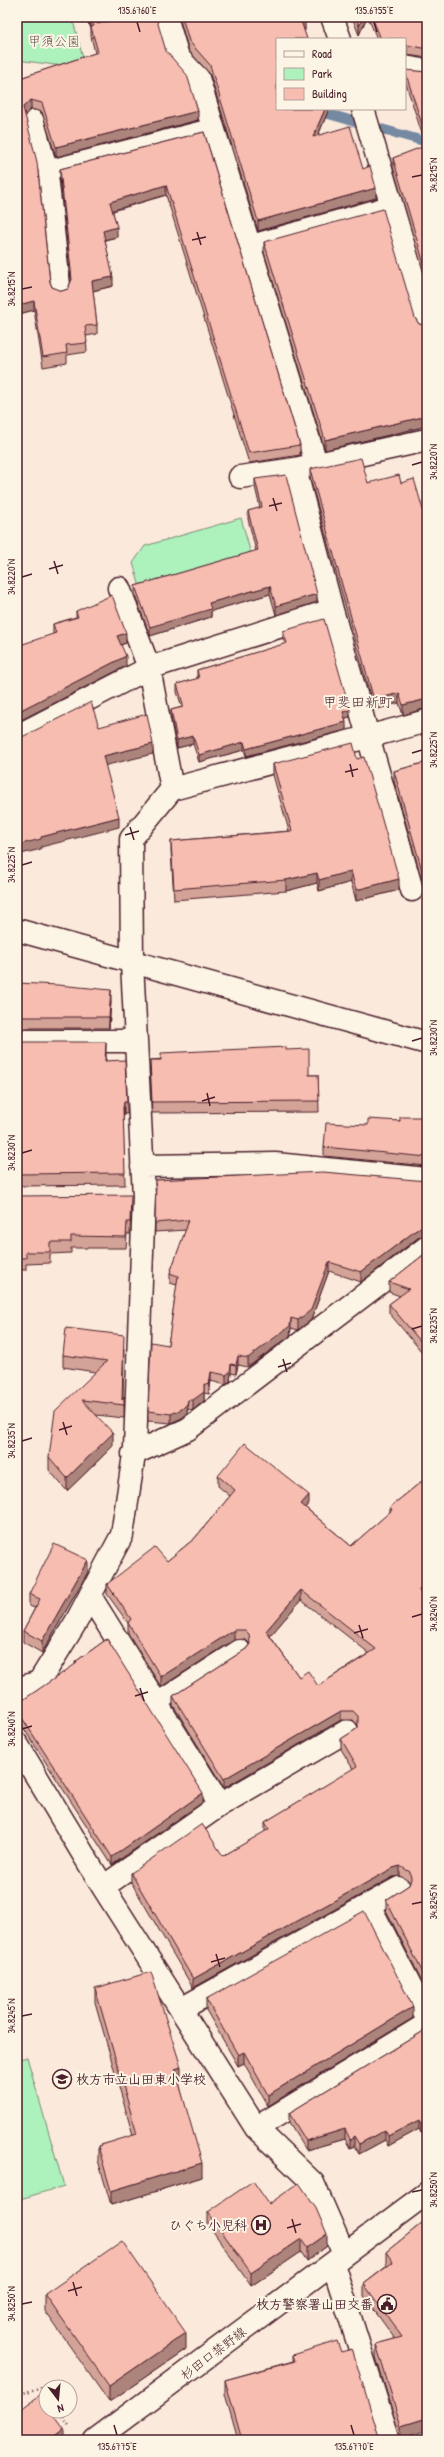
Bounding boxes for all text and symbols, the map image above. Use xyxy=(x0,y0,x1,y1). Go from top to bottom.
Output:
text: 135.6760°E xyxy=(118,4,157,17)
text: 135.6755°E xyxy=(355,4,394,17)
park label: 甲須公園 xyxy=(28,32,80,50)
legend xyxy=(276,38,406,110)
text: Road xyxy=(312,45,332,62)
text: Park xyxy=(312,65,332,82)
text: Building xyxy=(312,85,347,102)
text: 34.8215°N xyxy=(427,158,440,192)
text: 34.8215°N xyxy=(5,272,18,306)
text: 34.8220°N xyxy=(427,444,440,480)
text: 34.8220°N xyxy=(5,559,18,595)
district label: 甲斐田新町 xyxy=(323,692,393,711)
text: 34.8225°N xyxy=(427,732,440,768)
text: 34.8225°N xyxy=(5,847,18,883)
text: 34.8230°N xyxy=(427,1020,440,1056)
text: 34.8230°N xyxy=(5,1135,18,1171)
text: 34.8235°N xyxy=(427,1308,440,1344)
text: 34.8235°N xyxy=(5,1423,18,1459)
text: 34.8240°N xyxy=(427,1596,440,1632)
text: 34.8240°N xyxy=(5,1711,18,1747)
text: 34.8245°N xyxy=(427,1885,440,1920)
text: 34.8245°N xyxy=(5,1999,18,2034)
school or university icon: 枚方市立山田東小学校 xyxy=(51,2068,73,2090)
place label: 枚方市立山田東小学校 xyxy=(76,2070,206,2088)
text: 34.8250°N xyxy=(427,2172,440,2208)
hospital icon: ひぐち小児科 xyxy=(250,2214,272,2236)
place label: ひぐち小児科 xyxy=(169,2216,248,2234)
text: 34.8250°N xyxy=(5,2286,18,2322)
public building icon: 枚方警察署山田交番 xyxy=(376,2293,398,2315)
place label: 枚方警察署山田交番 xyxy=(256,2295,373,2313)
street label: 杉田口禁野線 xyxy=(176,2322,250,2384)
north arrow xyxy=(38,2379,78,2419)
text: N xyxy=(56,2401,66,2416)
text: 135.6775°E xyxy=(97,2440,137,2453)
text: 135.6770°E xyxy=(334,2440,374,2453)

